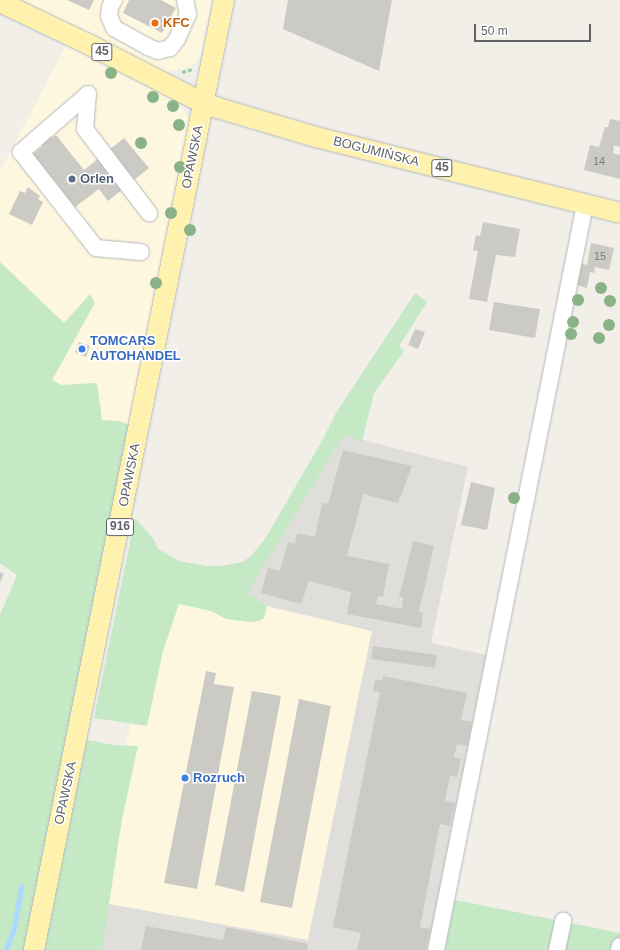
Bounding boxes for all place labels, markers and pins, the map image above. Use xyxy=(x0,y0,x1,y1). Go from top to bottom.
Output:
place label: KFC xyxy=(163,15,190,31)
marker: KFC xyxy=(150,18,160,28)
place label: Orlen xyxy=(80,171,114,187)
marker: Orlen xyxy=(67,174,77,184)
place label: TOMCARS AUTOHANDEL xyxy=(90,334,181,365)
marker: TOMCARS AUTOHANDEL xyxy=(77,344,87,354)
place label: Rozruch xyxy=(193,770,245,786)
marker: Rozruch xyxy=(180,773,190,783)

